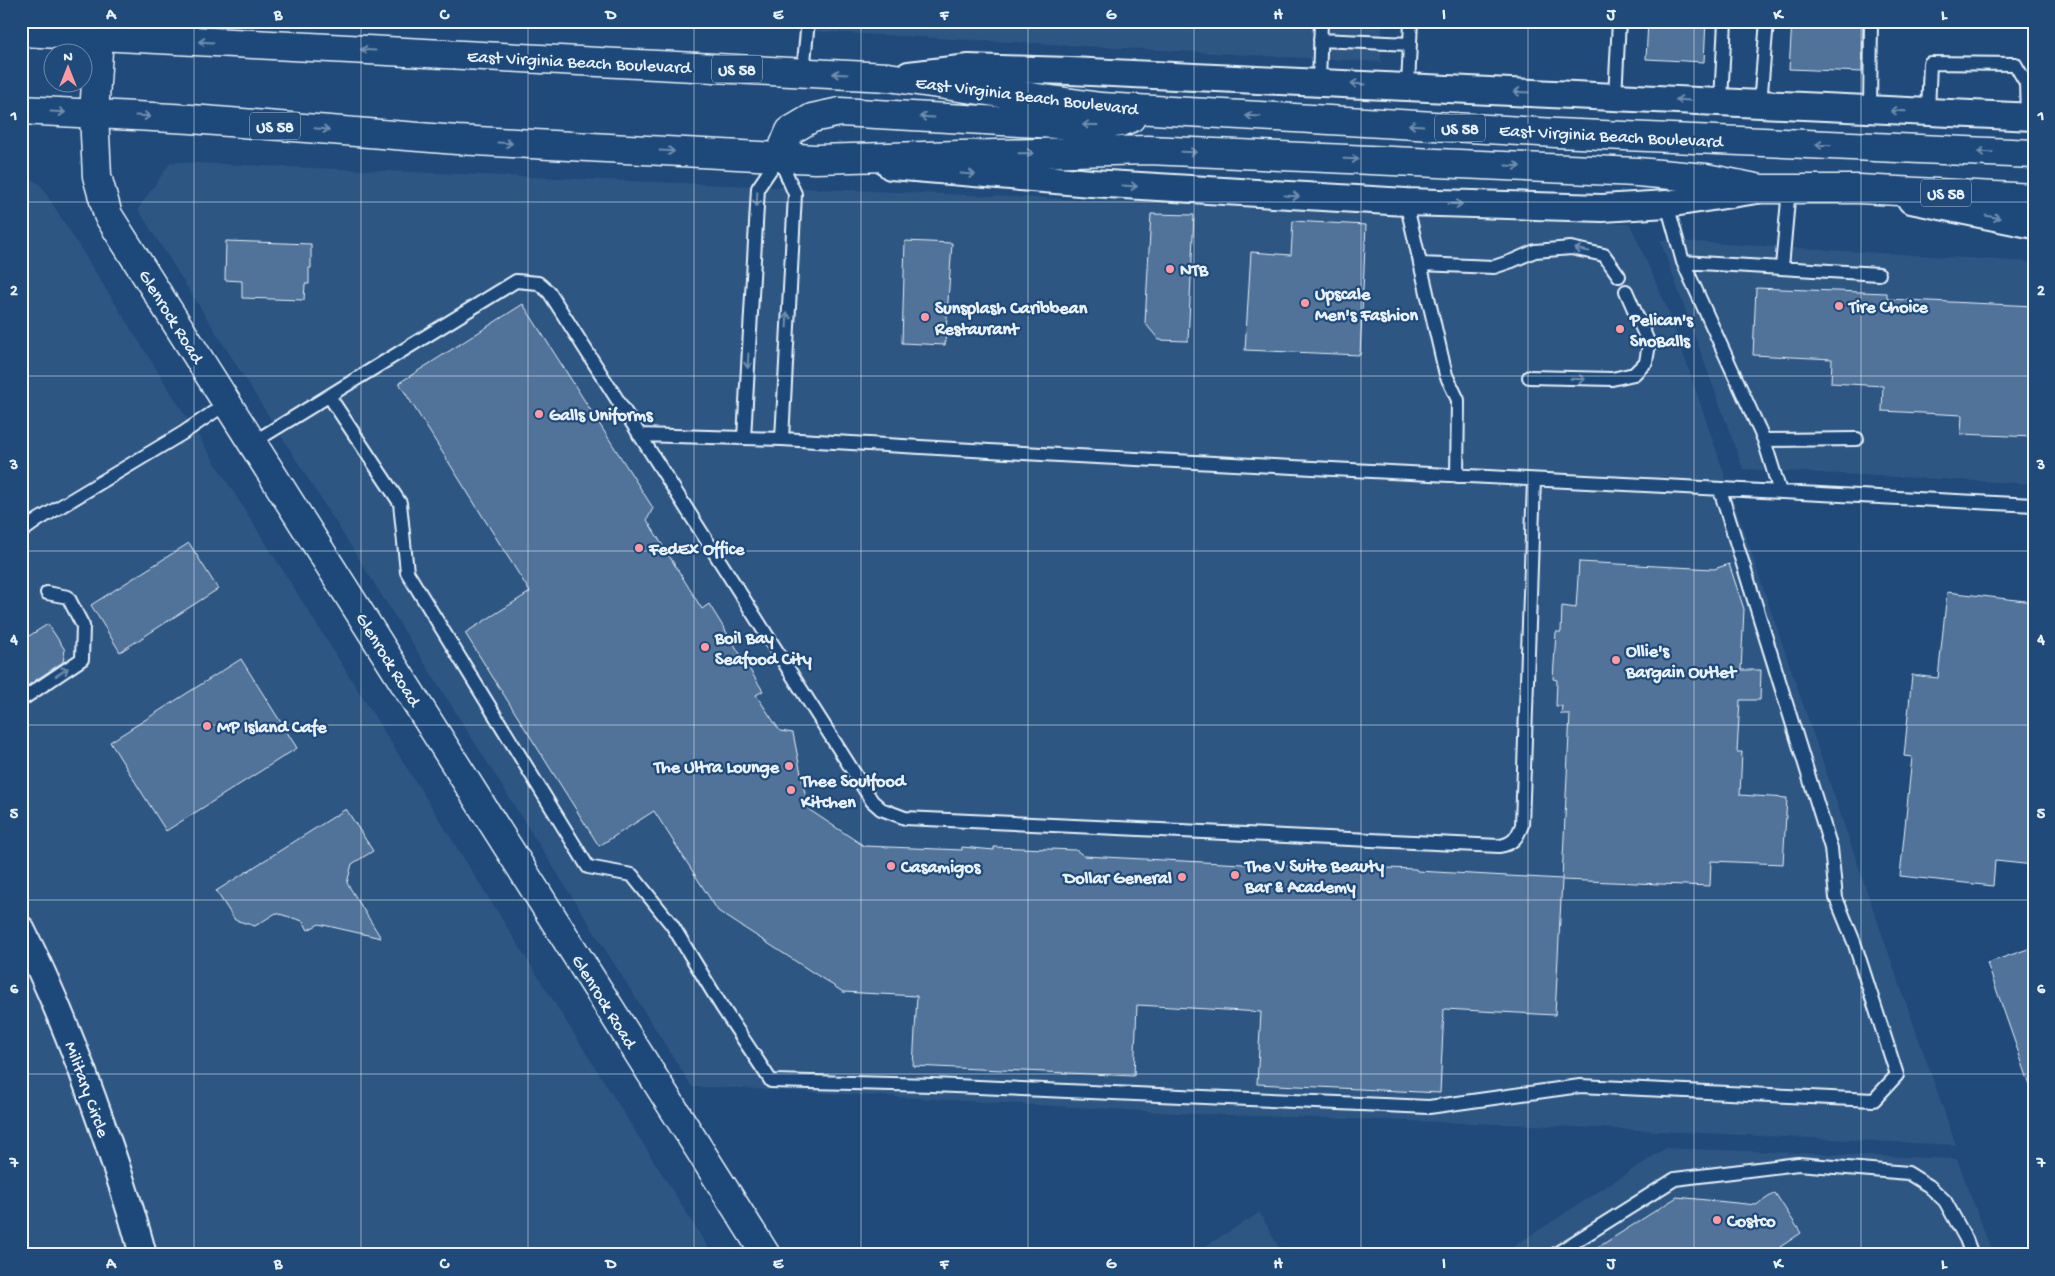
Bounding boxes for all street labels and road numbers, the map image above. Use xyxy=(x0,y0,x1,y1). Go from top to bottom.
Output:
street label: East Virginia Beach Boulevard xyxy=(466,47,693,80)
road number: US 58 xyxy=(712,56,762,82)
street label: East Virginia Beach Boulevard xyxy=(914,73,1141,122)
road number: US 58 xyxy=(250,112,300,140)
road number: US 58 xyxy=(1435,115,1485,142)
street label: East Virginia Beach Boulevard xyxy=(1498,121,1725,154)
road number: US 58 xyxy=(1921,180,1971,207)
street label: Glenrock Road xyxy=(133,267,208,369)
street label: Glenrock Road xyxy=(350,610,425,712)
street label: Glenrock Road xyxy=(566,952,641,1054)
street label: Military Circle xyxy=(59,1039,113,1141)

